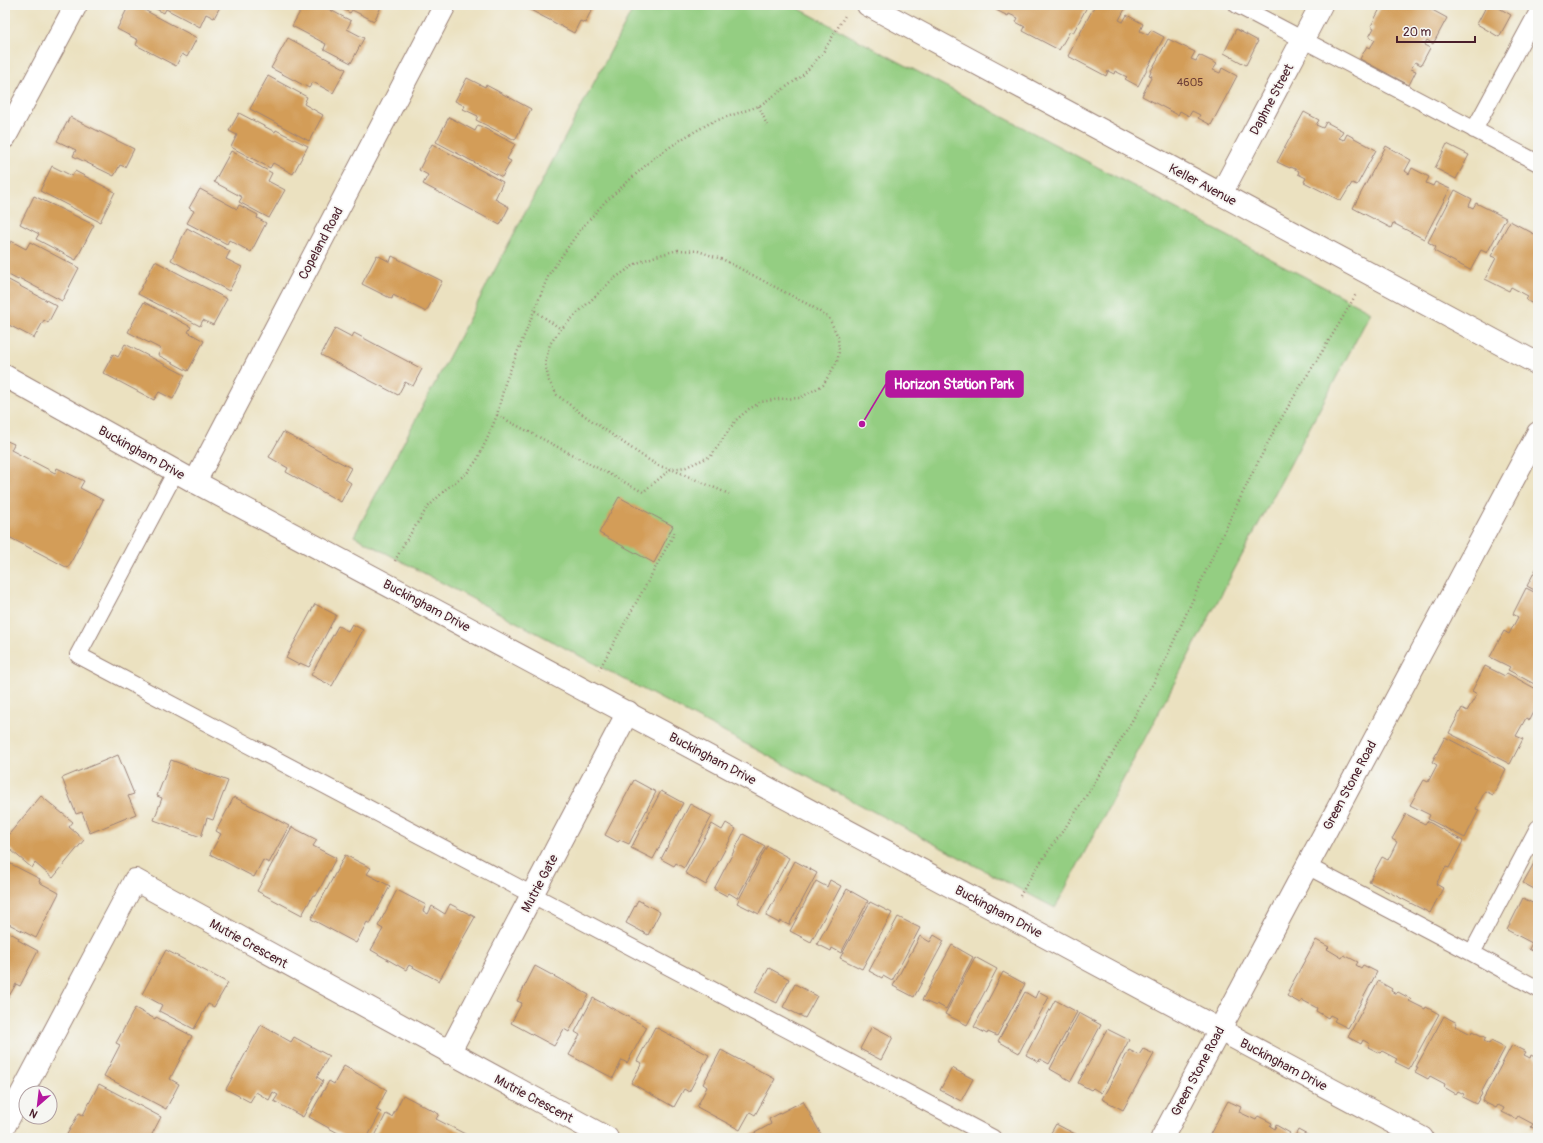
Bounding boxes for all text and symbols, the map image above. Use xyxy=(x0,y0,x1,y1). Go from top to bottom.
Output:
scale bar xyxy=(1397,18,1475,44)
text: 20 m xyxy=(1403,25,1432,40)
street label: Daphne Street xyxy=(1246,60,1298,138)
house number: 4605 xyxy=(1177,76,1203,89)
street label: Keller Avenue xyxy=(1166,160,1240,210)
street label: Copeland Road xyxy=(295,204,347,283)
callout: Horizon Station Park xyxy=(886,371,1023,397)
text: Horizon Station Park xyxy=(894,376,1014,393)
street label: Buckingham Drive xyxy=(95,423,188,484)
street label: Buckingham Drive xyxy=(380,576,473,636)
street label: Buckingham Drive xyxy=(666,729,759,789)
street label: Green Stone Road xyxy=(1320,738,1380,833)
street label: Mutrie Gate xyxy=(518,851,562,915)
street label: Buckingham Drive xyxy=(952,882,1045,942)
street label: Mutrie Crescent xyxy=(207,916,291,972)
street label: Green Stone Road xyxy=(1168,1024,1228,1119)
street label: Buckingham Drive xyxy=(1237,1035,1330,1095)
street label: Mutrie Crescent xyxy=(491,1071,576,1127)
north arrow xyxy=(18,1085,58,1125)
text: N xyxy=(27,1106,40,1121)

